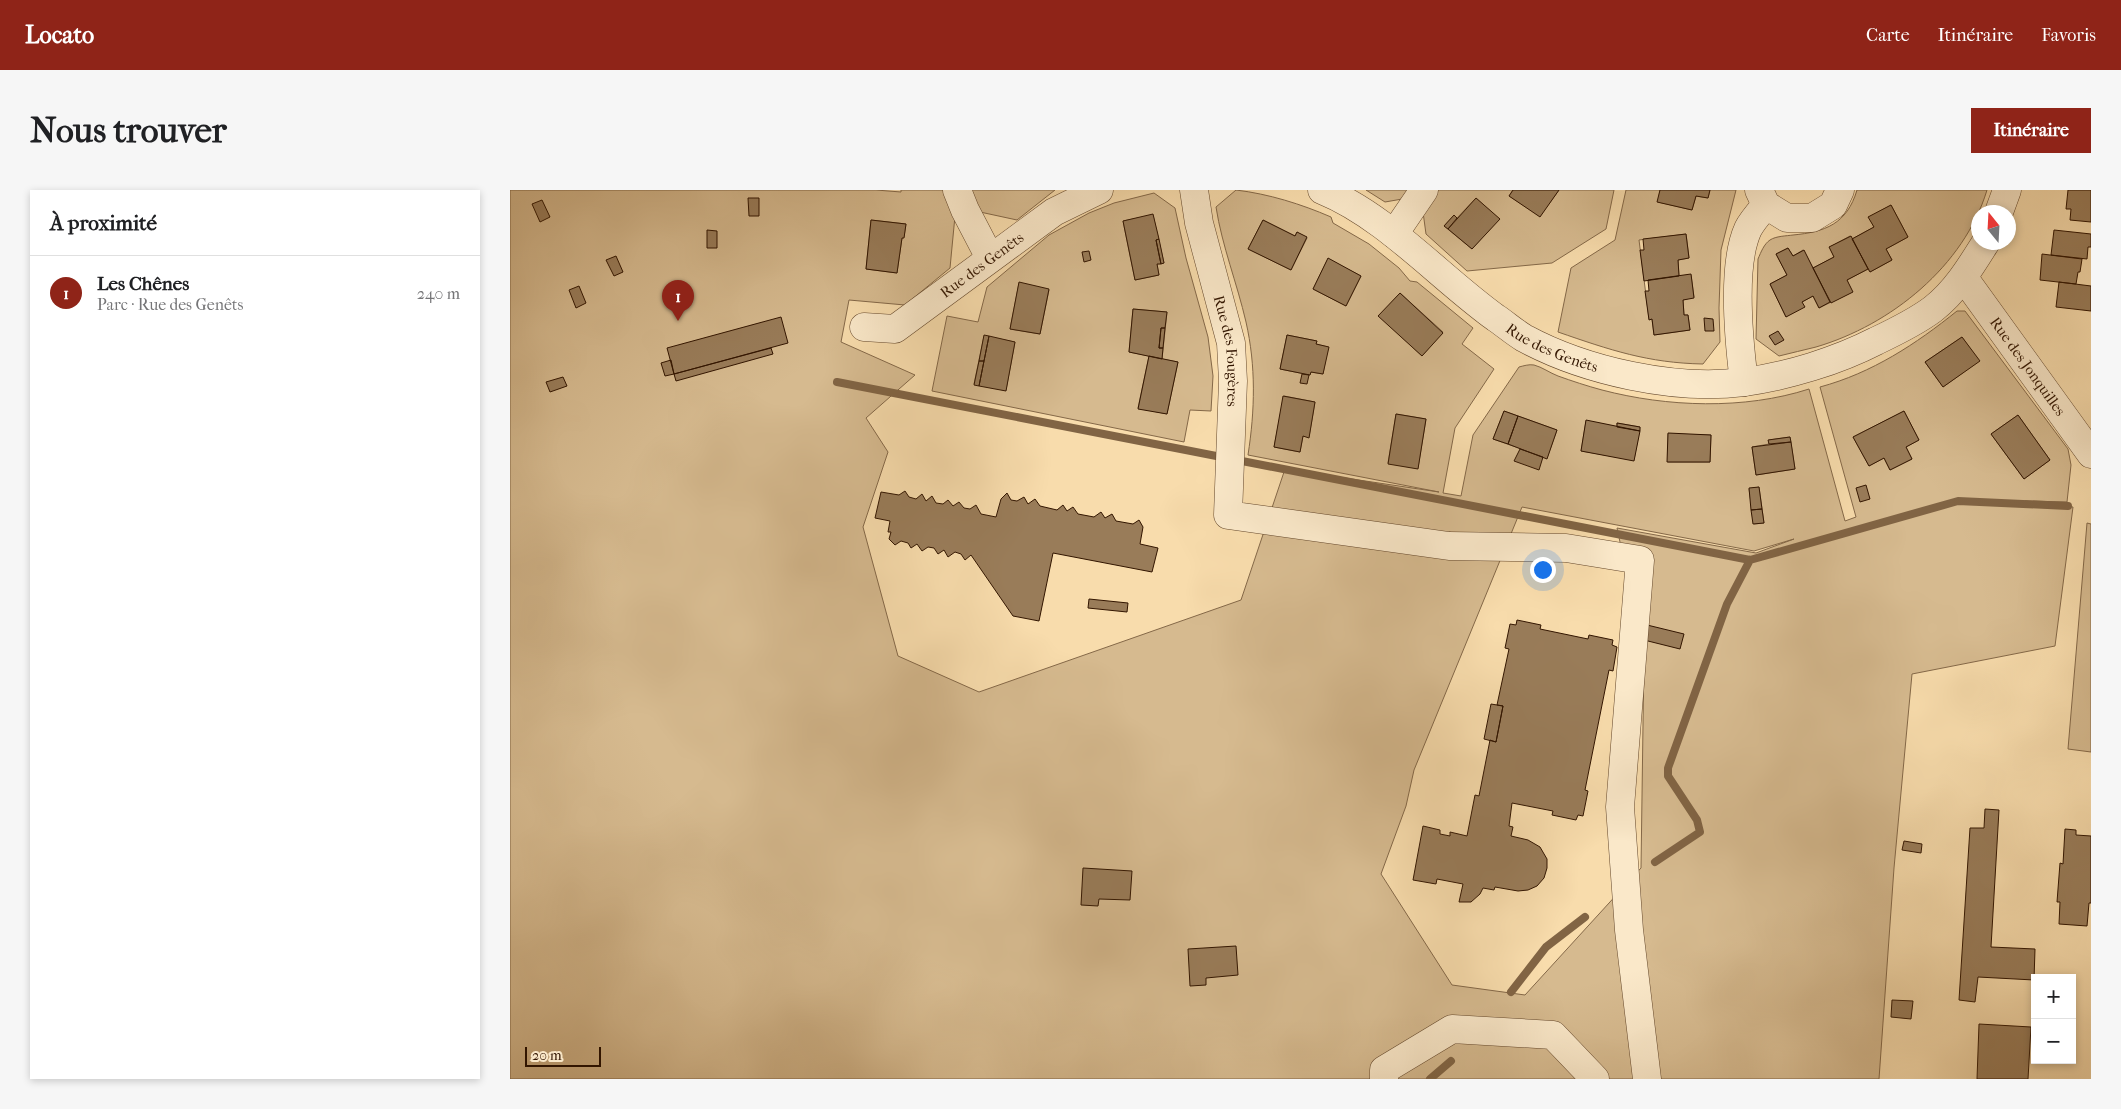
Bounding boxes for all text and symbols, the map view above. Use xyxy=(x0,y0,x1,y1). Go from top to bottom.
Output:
text: Locato xyxy=(25,21,94,49)
text: Carte xyxy=(1866,25,1910,46)
text: Itinéraire xyxy=(1938,25,2013,46)
text: Favoris xyxy=(2041,25,2096,46)
button: Itinéraire xyxy=(1971,108,2091,153)
text: Nous trouver xyxy=(30,110,227,151)
north arrow xyxy=(1971,205,2016,250)
text: À proximité xyxy=(50,211,157,235)
street label: Rue des Genêts xyxy=(937,228,1028,302)
text: Les Chênes xyxy=(97,273,189,295)
pin: 1 xyxy=(662,280,694,321)
text: 1 xyxy=(63,284,69,303)
text: 240 m xyxy=(417,284,460,303)
street label: Rue des Fougères xyxy=(1210,293,1242,408)
text: Parc · Rue des Genêts xyxy=(97,295,243,314)
street label: Rue des Jonquilles xyxy=(1986,313,2070,420)
street label: Rue des Genêts xyxy=(1502,319,1600,376)
your location xyxy=(1530,557,1556,583)
map controls xyxy=(2031,974,2076,1064)
button: + xyxy=(2031,974,2076,1019)
button: − xyxy=(2031,1019,2076,1064)
scale bar xyxy=(525,1044,601,1067)
text: 20 m xyxy=(532,1047,562,1064)

